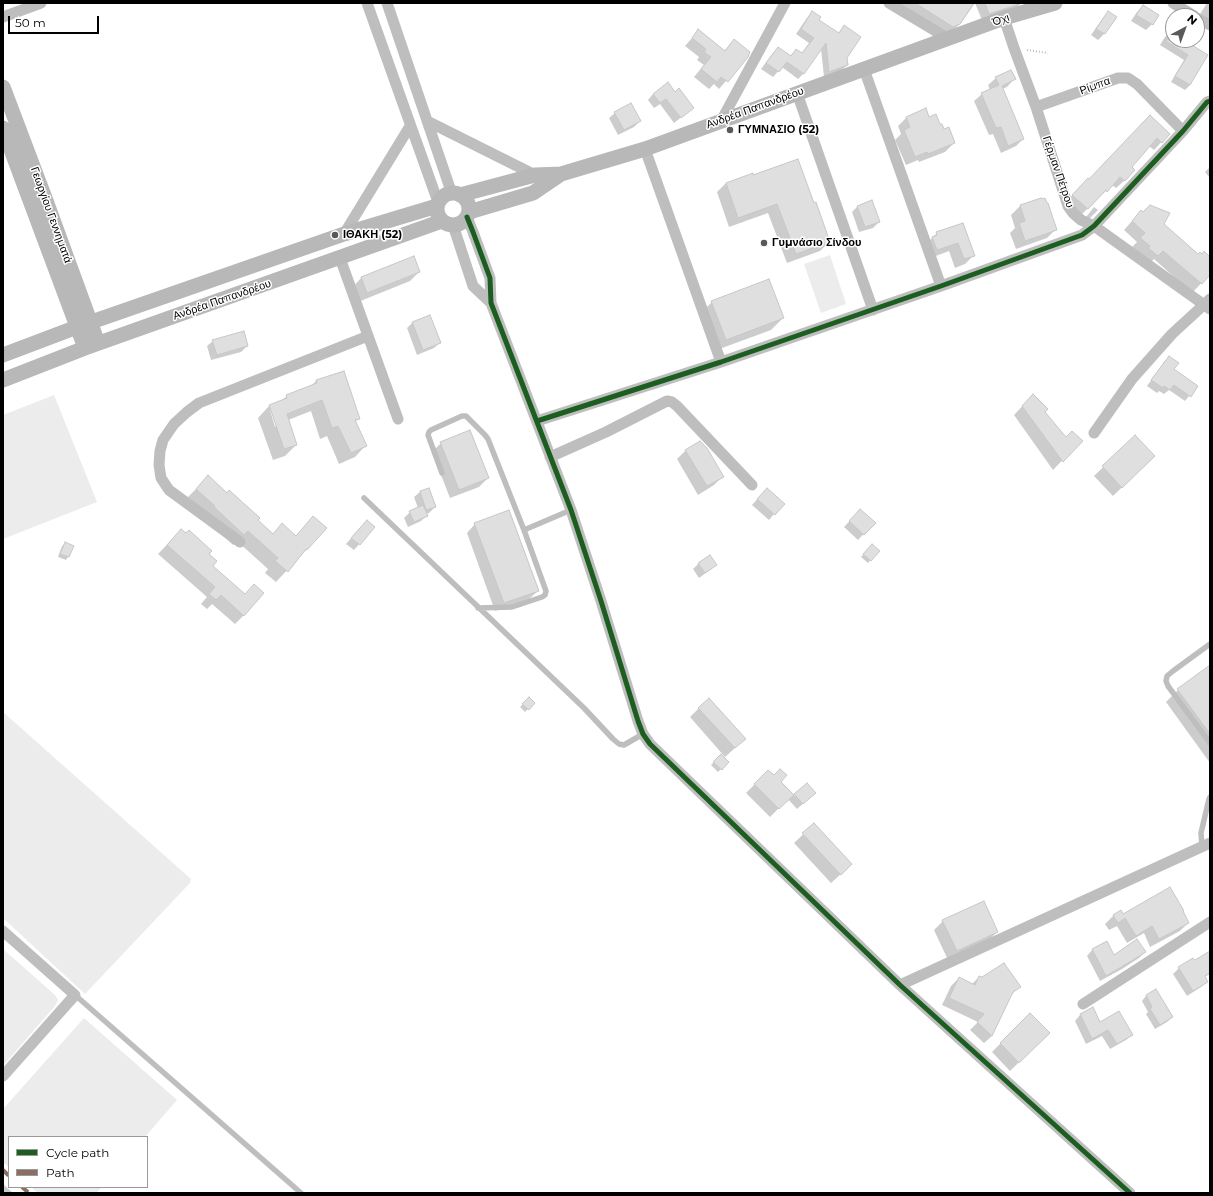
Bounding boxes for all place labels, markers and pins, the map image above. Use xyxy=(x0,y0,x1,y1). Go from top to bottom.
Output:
place label: ΓΥΜΝΑΣΙΟ (52) xyxy=(738,123,819,137)
marker: ΓΥΜΝΑΣΙΟ (52) xyxy=(725,125,735,135)
place label: ΙΘΑΚΗ (52) xyxy=(343,228,402,242)
marker: ΙΘΑΚΗ (52) xyxy=(330,230,340,240)
place label: Γυμνάσιο Σίνδου xyxy=(772,236,861,250)
marker: Γυμνάσιο Σίνδου xyxy=(759,238,769,248)

